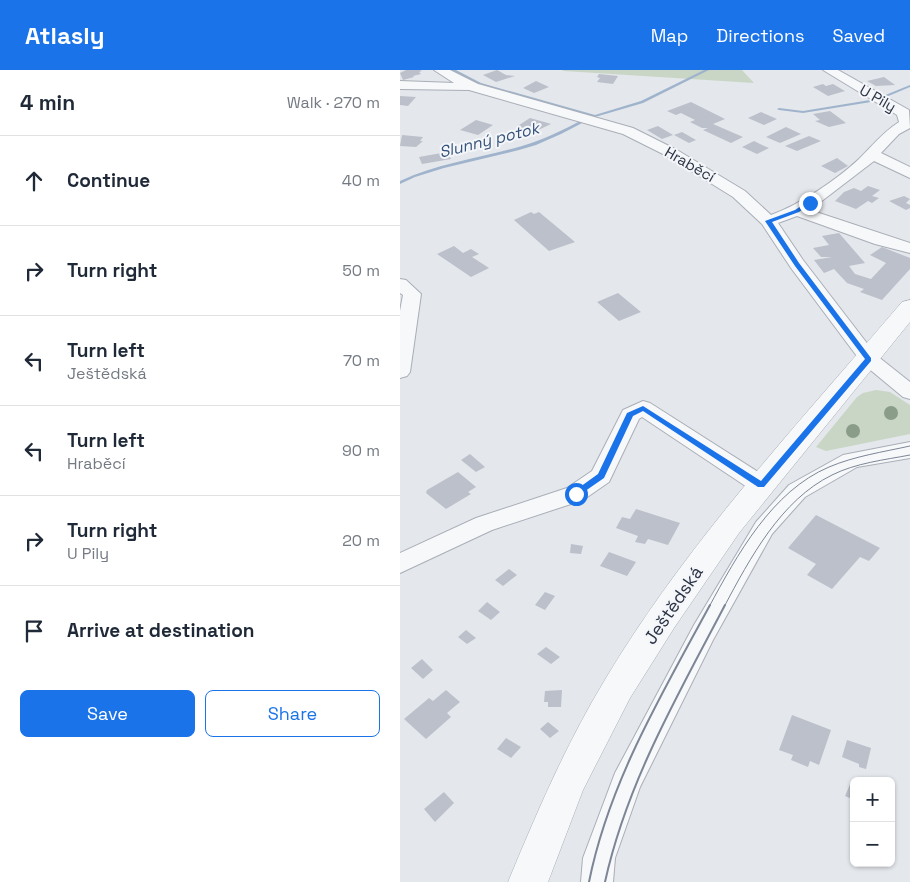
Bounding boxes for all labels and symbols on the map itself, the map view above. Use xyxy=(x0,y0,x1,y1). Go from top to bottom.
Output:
street label: U Pily xyxy=(856,80,900,116)
water label: Slunný potok xyxy=(437,117,544,163)
street label: Hraběcí xyxy=(661,142,719,186)
route end xyxy=(799,192,822,215)
route start xyxy=(565,483,588,506)
street label: Ještědská xyxy=(638,561,708,649)

